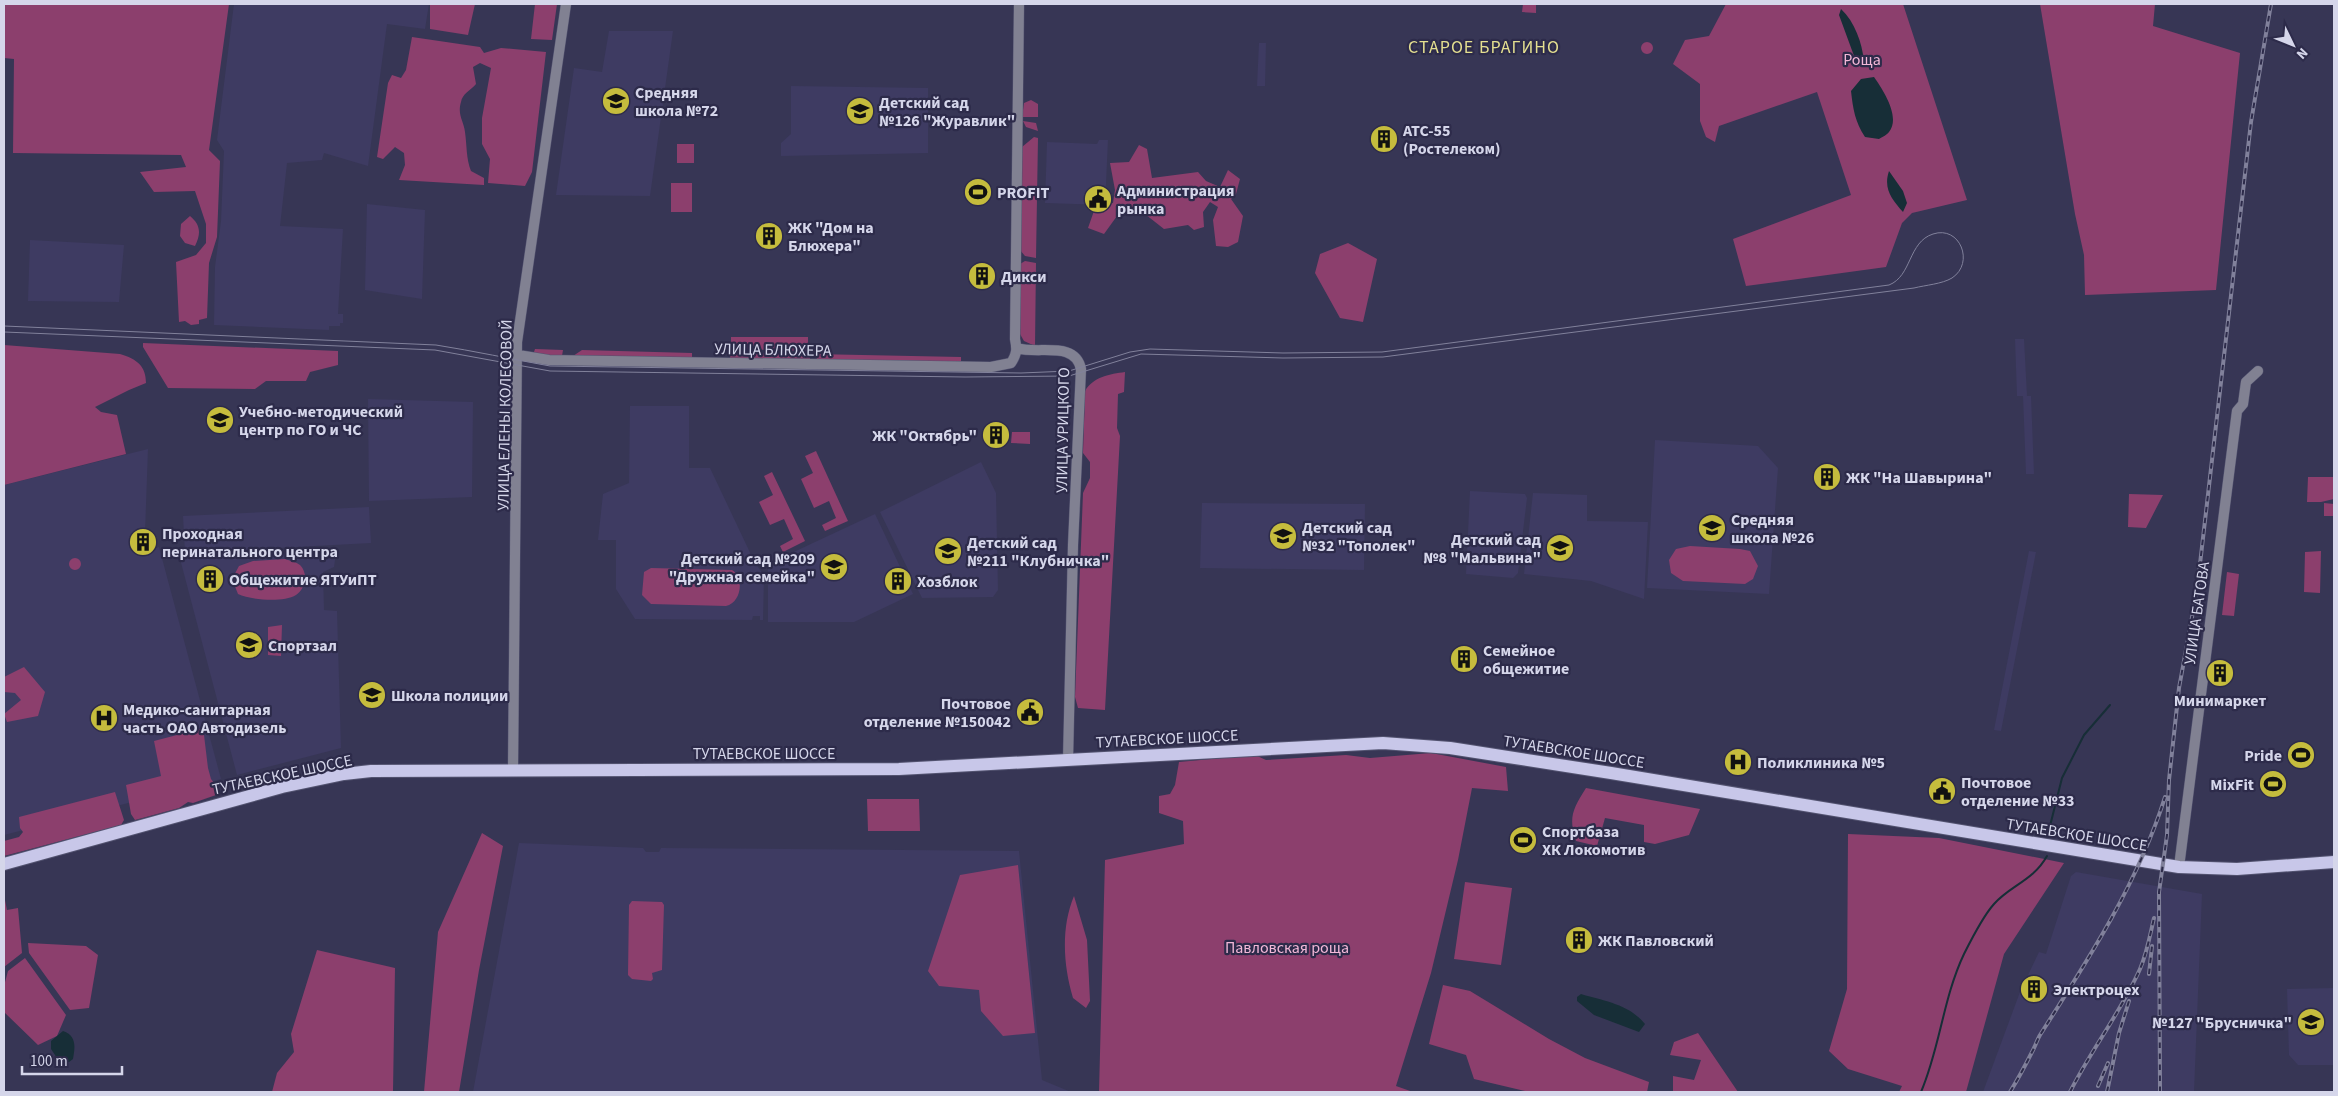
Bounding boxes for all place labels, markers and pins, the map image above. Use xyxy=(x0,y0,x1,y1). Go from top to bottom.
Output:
place label: Средняя школа №72 xyxy=(635,82,718,122)
school or university icon: Средняя школа №72 xyxy=(601,86,631,116)
place label: Детский сад №126 "Журавлик" xyxy=(879,92,1015,132)
school or university icon: Детский сад №126 "Журавлик" xyxy=(845,96,875,126)
place label: АТС-55 (Ростелеком) xyxy=(1402,120,1501,160)
building icon: АТС-55 (Ростелеком) xyxy=(1369,124,1399,154)
sports icon: PROFIT xyxy=(963,177,993,207)
place label: Администрация рынка xyxy=(1116,180,1235,220)
place label: PROFIT xyxy=(997,182,1049,204)
public building icon: Администрация рынка xyxy=(1083,184,1113,214)
place label: ЖК "Дом на Блюхера" xyxy=(788,217,874,257)
building icon: ЖК "Дом на Блюхера" xyxy=(754,221,784,251)
building icon: Дикси xyxy=(967,261,997,291)
place label: Дикси xyxy=(1001,266,1046,288)
place label: Учебно-методический центр по ГО и ЧС xyxy=(239,401,403,441)
school or university icon: Учебно-методический центр по ГО и ЧС xyxy=(205,405,235,435)
building icon: ЖК "Октябрь" xyxy=(981,420,1011,450)
place label: ЖК "Октябрь" xyxy=(872,425,977,447)
building icon: ЖК "На Шавырина" xyxy=(1812,462,1842,492)
place label: ЖК "На Шавырина" xyxy=(1846,467,1992,489)
place label: Средняя школа №26 xyxy=(1731,509,1814,549)
school or university icon: Средняя школа №26 xyxy=(1697,513,1727,543)
place label: Детский сад №32 "Тополек" xyxy=(1302,517,1416,557)
school or university icon: Детский сад №32 "Тополек" xyxy=(1268,521,1298,551)
place label: Проходная перинатального центра xyxy=(162,523,338,563)
building icon: Проходная перинатального центра xyxy=(128,527,158,557)
place label: Детский сад №8 "Мальвина" xyxy=(1423,529,1542,569)
place label: Детский сад №211 "Клубничка" xyxy=(967,532,1109,572)
school or university icon: Детский сад №8 "Мальвина" xyxy=(1545,533,1575,563)
school or university icon: Детский сад №211 "Клубничка" xyxy=(933,536,963,566)
place label: Детский сад №209 "Дружная семейка" xyxy=(669,548,815,588)
school or university icon: Детский сад №209 "Дружная семейка" xyxy=(819,552,849,582)
building icon: Общежитие ЯТУиПТ xyxy=(195,564,225,594)
building icon: Хозблок xyxy=(883,566,913,596)
place label: Общежитие ЯТУиПТ xyxy=(229,569,377,591)
place label: Хозблок xyxy=(917,571,978,593)
school or university icon: Спортзал xyxy=(234,630,264,660)
place label: Спортзал xyxy=(268,635,337,657)
place label: Семейное общежитие xyxy=(1483,640,1569,680)
building icon: Семейное общежитие xyxy=(1449,644,1479,674)
building icon: Минимаркет xyxy=(2205,658,2235,688)
school or university icon: Школа полиции xyxy=(357,680,387,710)
place label: Школа полиции xyxy=(391,685,508,707)
place label: Минимаркет xyxy=(2174,690,2266,712)
place label: Почтовое отделение №150042 xyxy=(864,693,1011,733)
public building icon: Почтовое отделение №150042 xyxy=(1015,697,1045,727)
place label: Медико-санитарная часть ОАО Автодизель xyxy=(123,699,286,739)
hospital icon: Медико-санитарная часть ОАО Автодизель xyxy=(89,703,119,733)
sports icon: Pride xyxy=(2286,740,2316,770)
place label: Pride xyxy=(2244,745,2282,767)
hospital icon: Поликлиника №5 xyxy=(1723,747,1753,777)
place label: Поликлиника №5 xyxy=(1757,752,1885,774)
sports icon: MixFit xyxy=(2258,769,2288,799)
place label: Почтовое отделение №33 xyxy=(1961,772,2075,812)
place label: MixFit xyxy=(2210,774,2254,796)
public building icon: Почтовое отделение №33 xyxy=(1927,776,1957,806)
place label: Спортбаза ХК Локомотив xyxy=(1542,821,1645,861)
sports icon: Спортбаза ХК Локомотив xyxy=(1508,825,1538,855)
building icon: ЖК Павловский xyxy=(1564,925,1594,955)
place label: ЖК Павловский xyxy=(1598,930,1714,952)
building icon: Электроцех xyxy=(2019,974,2049,1004)
place label: Электроцех xyxy=(2053,979,2140,1001)
school or university icon: №127 "Брусничка" xyxy=(2296,1007,2326,1037)
place label: №127 "Брусничка" xyxy=(2152,1012,2292,1034)

